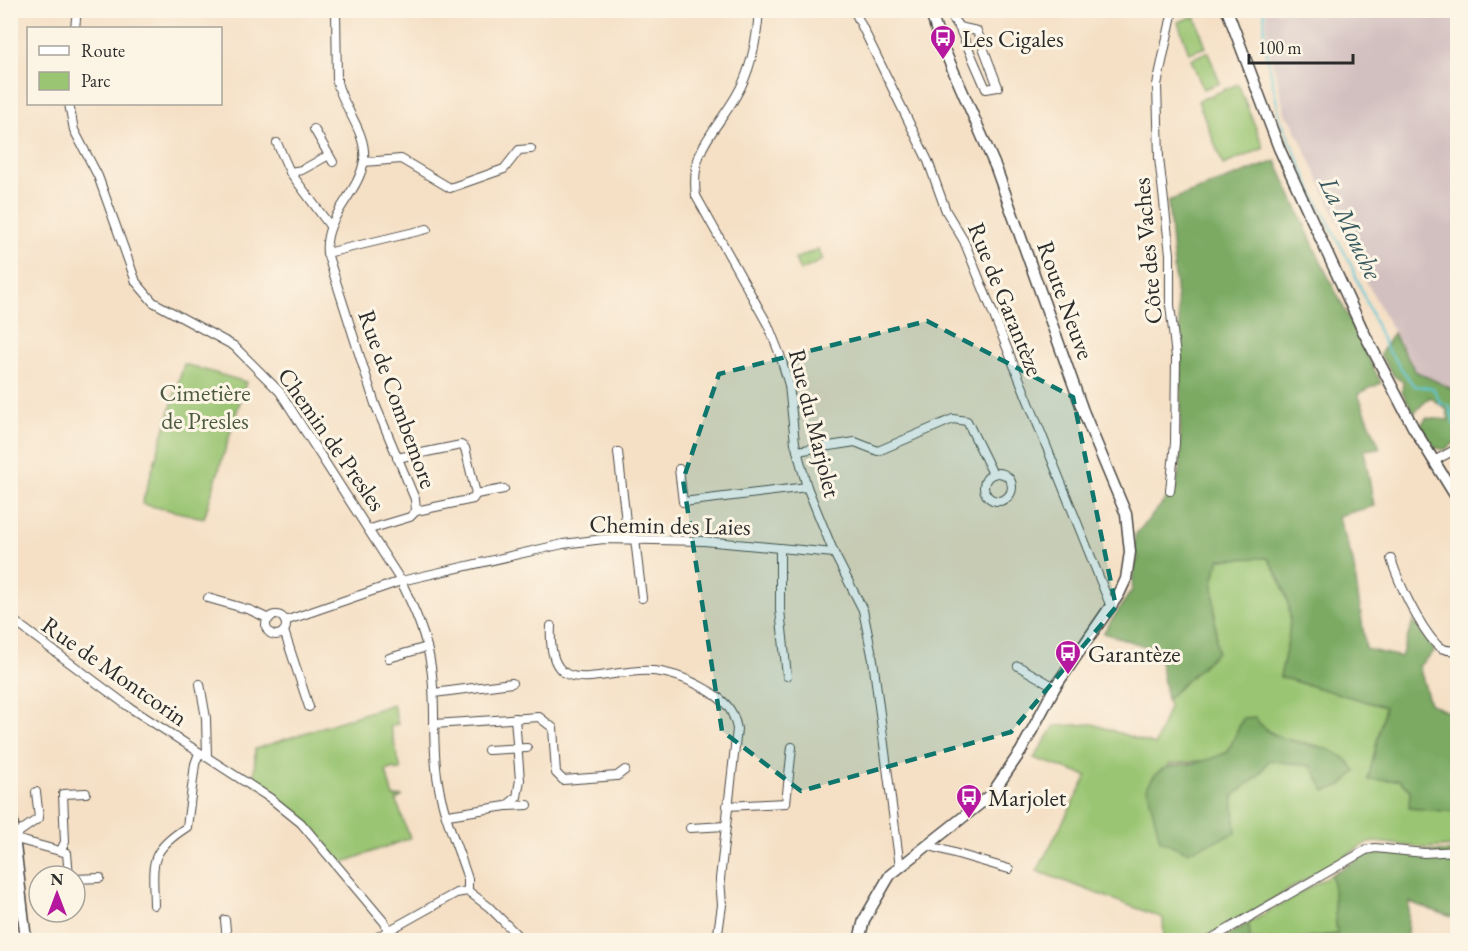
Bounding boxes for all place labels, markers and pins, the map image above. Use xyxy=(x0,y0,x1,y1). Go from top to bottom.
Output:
bus stop icon: Les Cigales xyxy=(928,23,958,61)
place label: Les Cigales xyxy=(962,23,1064,54)
bus stop icon: Garantèze xyxy=(1053,638,1083,676)
place label: Garantèze xyxy=(1088,638,1181,669)
bus stop icon: Marjolet xyxy=(954,782,984,820)
place label: Marjolet xyxy=(988,782,1067,813)

